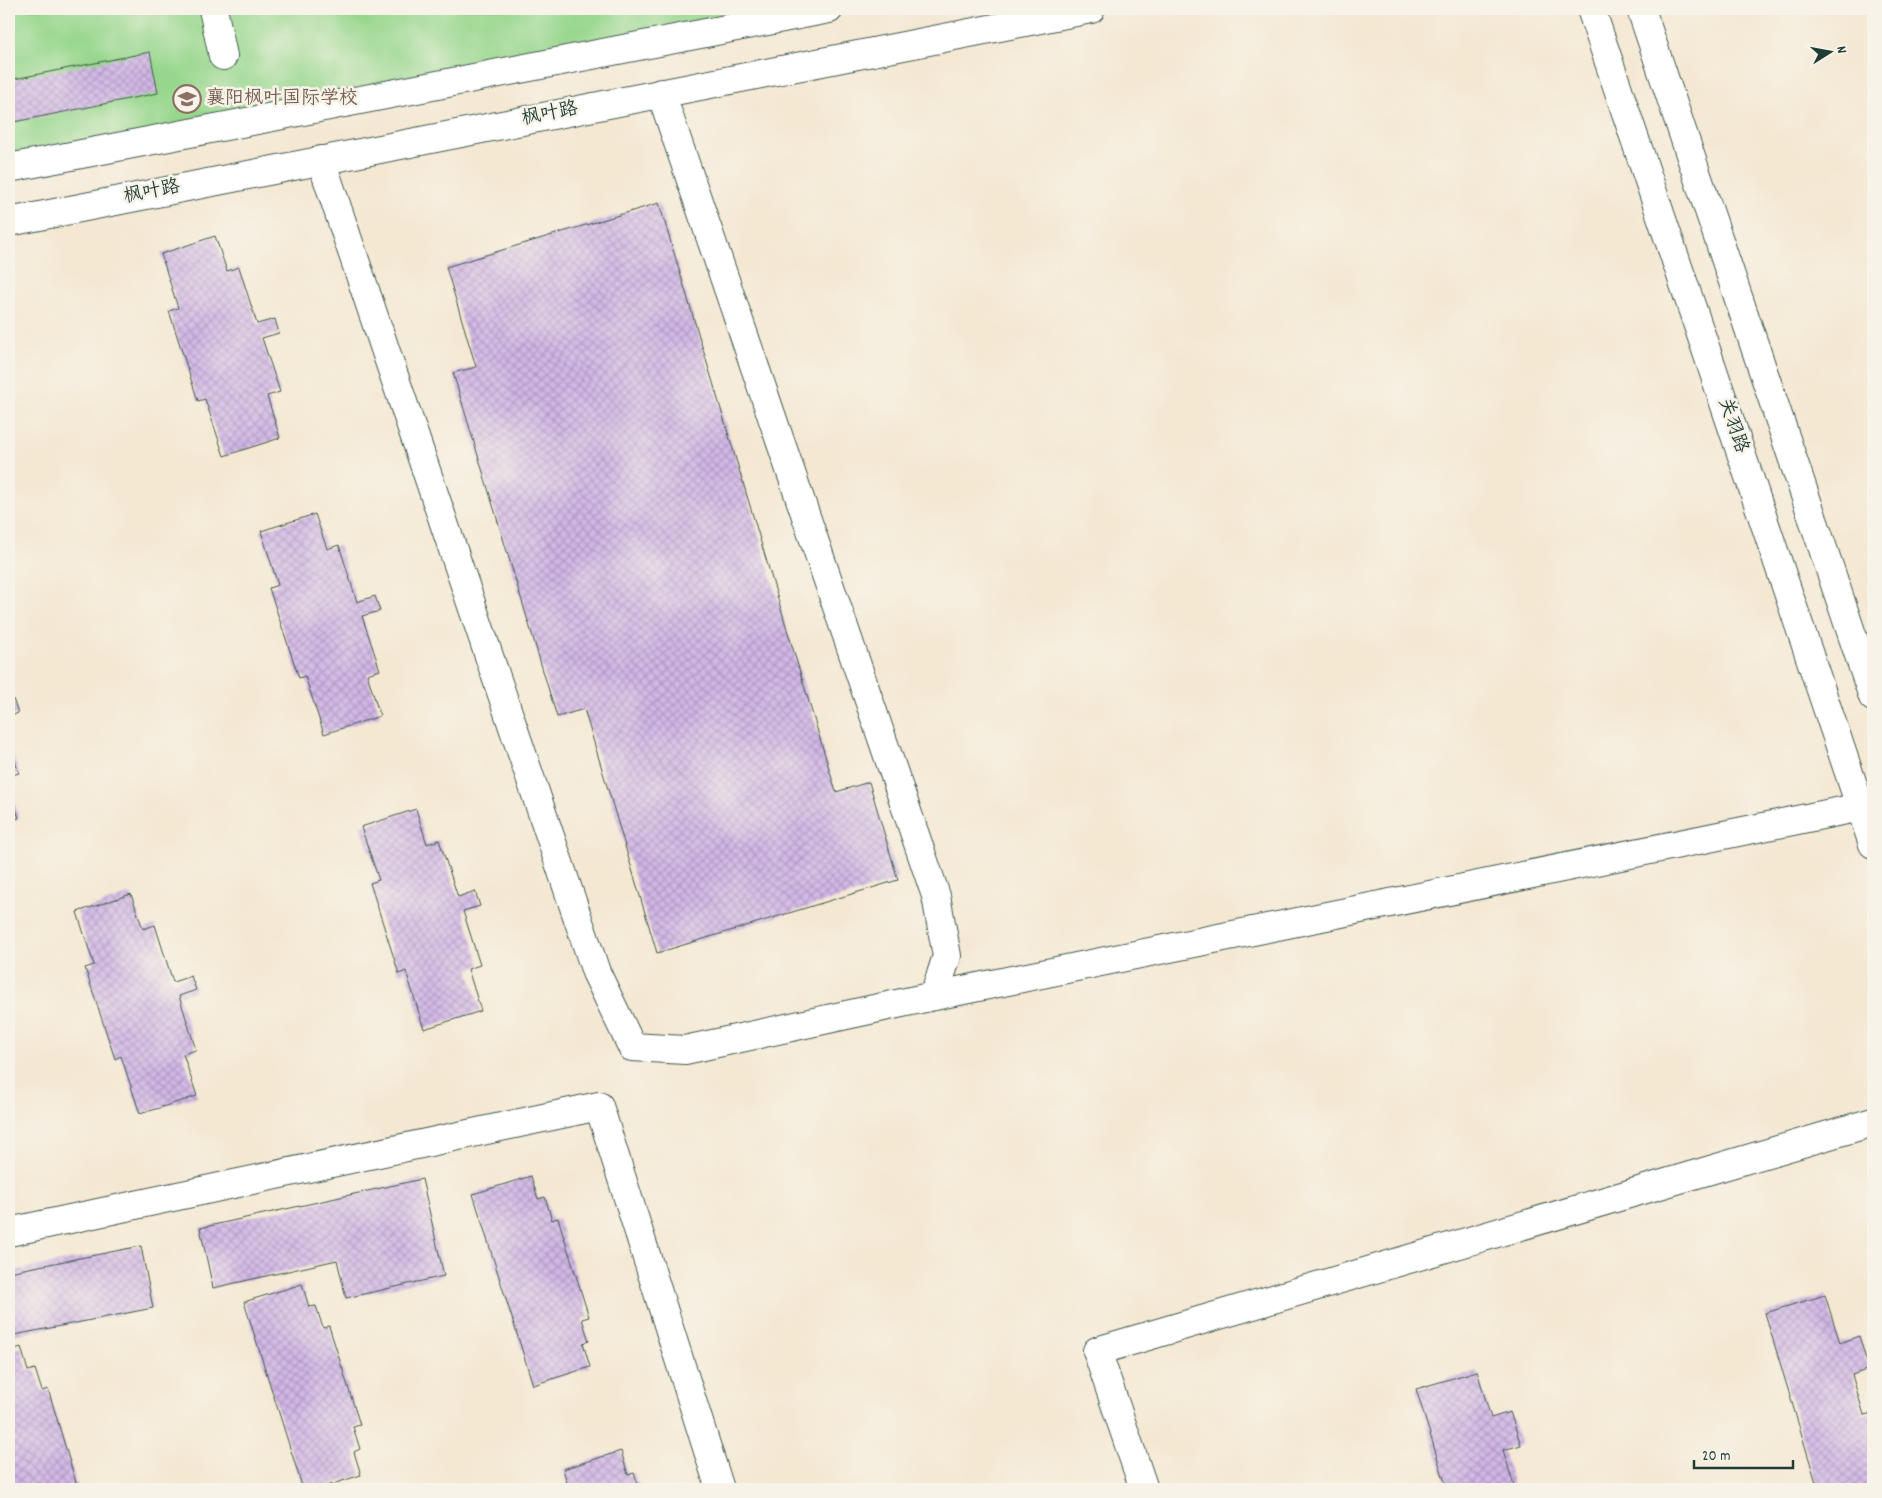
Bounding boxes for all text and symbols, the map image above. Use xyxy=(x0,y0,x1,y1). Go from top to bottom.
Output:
north arrow xyxy=(1804,28,1854,78)
text: N xyxy=(1830,45,1851,55)
school or university icon: 襄阳枫叶国际学校 xyxy=(172,84,202,114)
place label: 襄阳枫叶国际学校 xyxy=(206,86,358,113)
street label: 枫叶路 xyxy=(519,96,581,134)
street label: 枫叶路 xyxy=(121,174,183,212)
street label: 关羽路 xyxy=(1710,395,1754,457)
scale bar xyxy=(1694,1438,1793,1470)
text: 20 m xyxy=(1702,1446,1730,1468)

